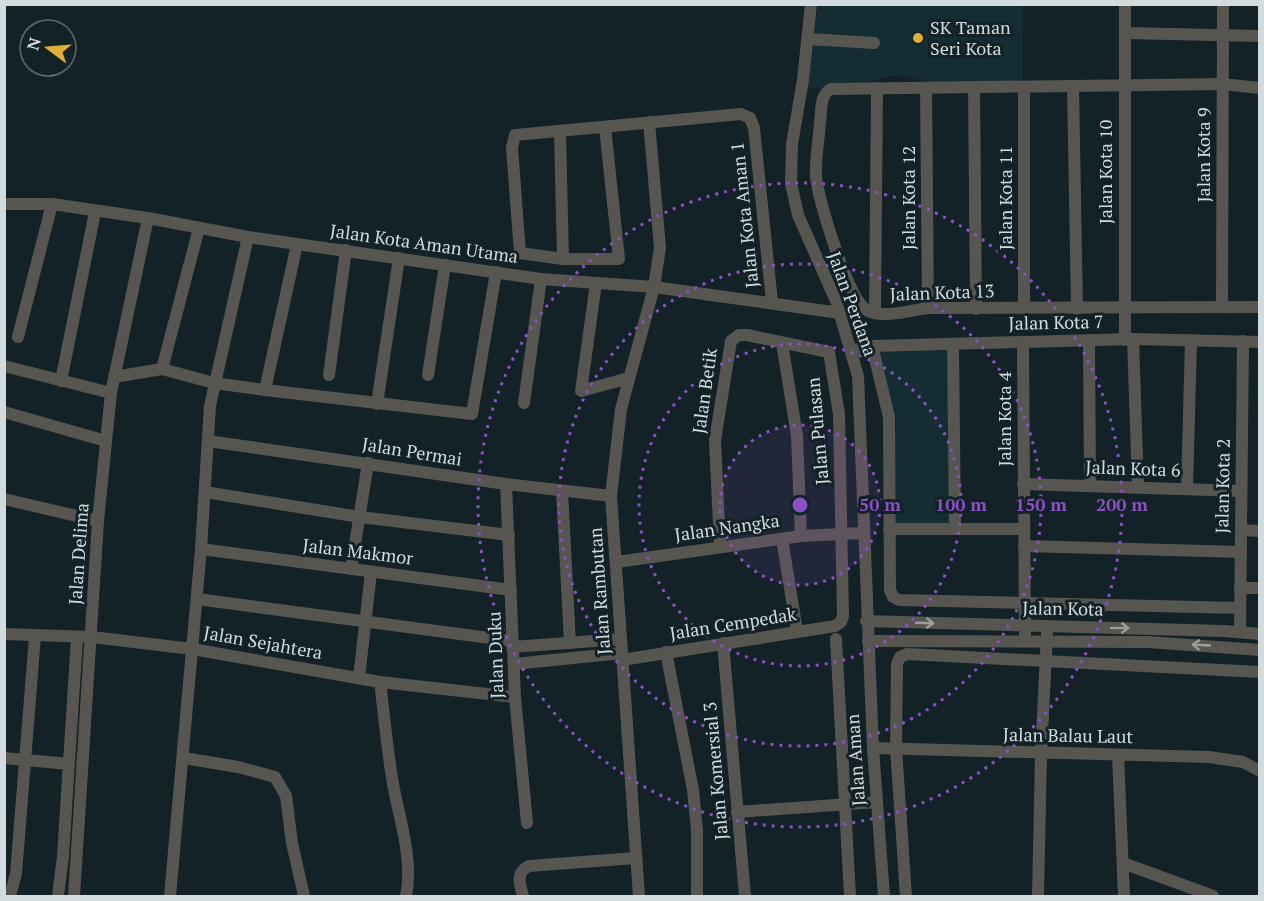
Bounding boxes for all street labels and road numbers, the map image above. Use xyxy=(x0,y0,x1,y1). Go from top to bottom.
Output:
street label: Jalan Kota 9 xyxy=(1191,107,1215,203)
street label: Jalan Kota 10 xyxy=(1093,120,1117,224)
street label: Jalan Kota Aman 1 xyxy=(724,141,764,289)
street label: Jalan Kota 12 xyxy=(896,146,920,250)
street label: Jalan Kota 11 xyxy=(993,146,1017,250)
street label: Jalan Kota Aman Utama xyxy=(329,218,520,268)
street label: Jalan Perdana xyxy=(823,248,883,359)
street label: Jalan Kota 13 xyxy=(889,278,995,306)
street label: Jalan Kota 7 xyxy=(1008,309,1104,335)
street label: Jalan Betik xyxy=(686,346,722,435)
street label: Jalan Kota 4 xyxy=(992,371,1016,467)
street label: Jalan Pulasan xyxy=(800,376,834,486)
street label: Jalan Permai xyxy=(360,431,464,471)
street label: Jalan Kota 2 xyxy=(1209,438,1235,534)
street label: Jalan Kota 6 xyxy=(1085,454,1181,482)
street label: Jalan Delima xyxy=(62,502,94,606)
street label: Jalan Nangka xyxy=(673,508,781,546)
street label: Jalan Rambutan xyxy=(583,526,615,656)
street label: Jalan Makmor xyxy=(301,532,415,570)
street label: Jalan Kota xyxy=(1022,595,1104,621)
street label: Jalan Cempedak xyxy=(668,601,799,645)
street label: Jalan Duku xyxy=(481,611,509,699)
street label: Jalan Sejahtera xyxy=(202,620,324,664)
street label: Jalan Komersial 3 xyxy=(697,701,733,841)
street label: Jalan Aman xyxy=(840,713,870,807)
street label: Jalan Balau Laut xyxy=(1003,722,1134,748)

